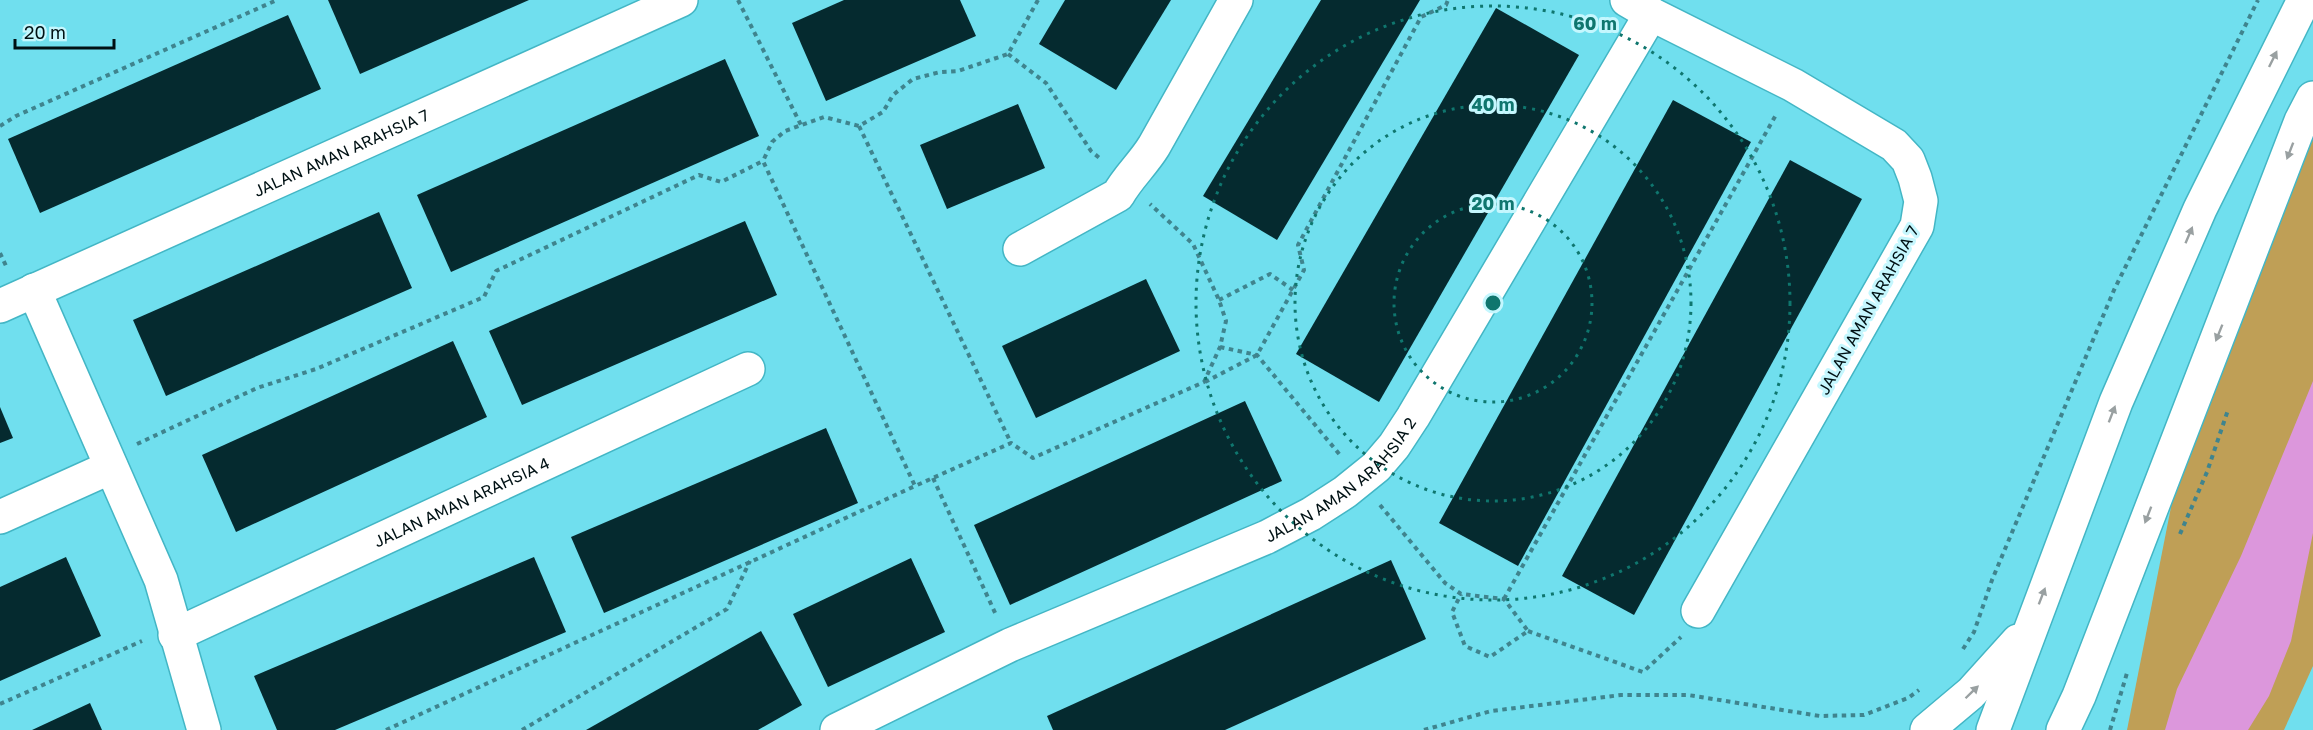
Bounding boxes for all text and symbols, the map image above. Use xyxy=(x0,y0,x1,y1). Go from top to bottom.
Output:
scale bar xyxy=(15,12,114,50)
text: 60 m xyxy=(1573,12,1617,34)
text: 20 m xyxy=(24,21,66,43)
one-way arrow xyxy=(2269,51,2278,68)
text: 40 m xyxy=(1471,93,1515,115)
street label: JALAN AMAN ARAHSIA 7 xyxy=(250,105,432,201)
one-way arrow xyxy=(2284,142,2294,160)
text: 20 m xyxy=(1472,192,1514,214)
street label: JALAN AMAN ARAHSIA 7 xyxy=(1813,222,1923,398)
one-way arrow xyxy=(2185,226,2194,244)
centre of rings xyxy=(1483,293,1503,313)
one-way arrow xyxy=(2214,324,2223,342)
one-way arrow xyxy=(2107,405,2117,423)
street label: JALAN AMAN ARAHSIA 2 xyxy=(1261,413,1420,546)
street label: JALAN AMAN ARAHSIA 4 xyxy=(371,453,553,551)
one-way arrow xyxy=(2143,506,2152,524)
one-way arrow xyxy=(2038,587,2048,605)
one-way arrow xyxy=(1964,685,1978,699)

